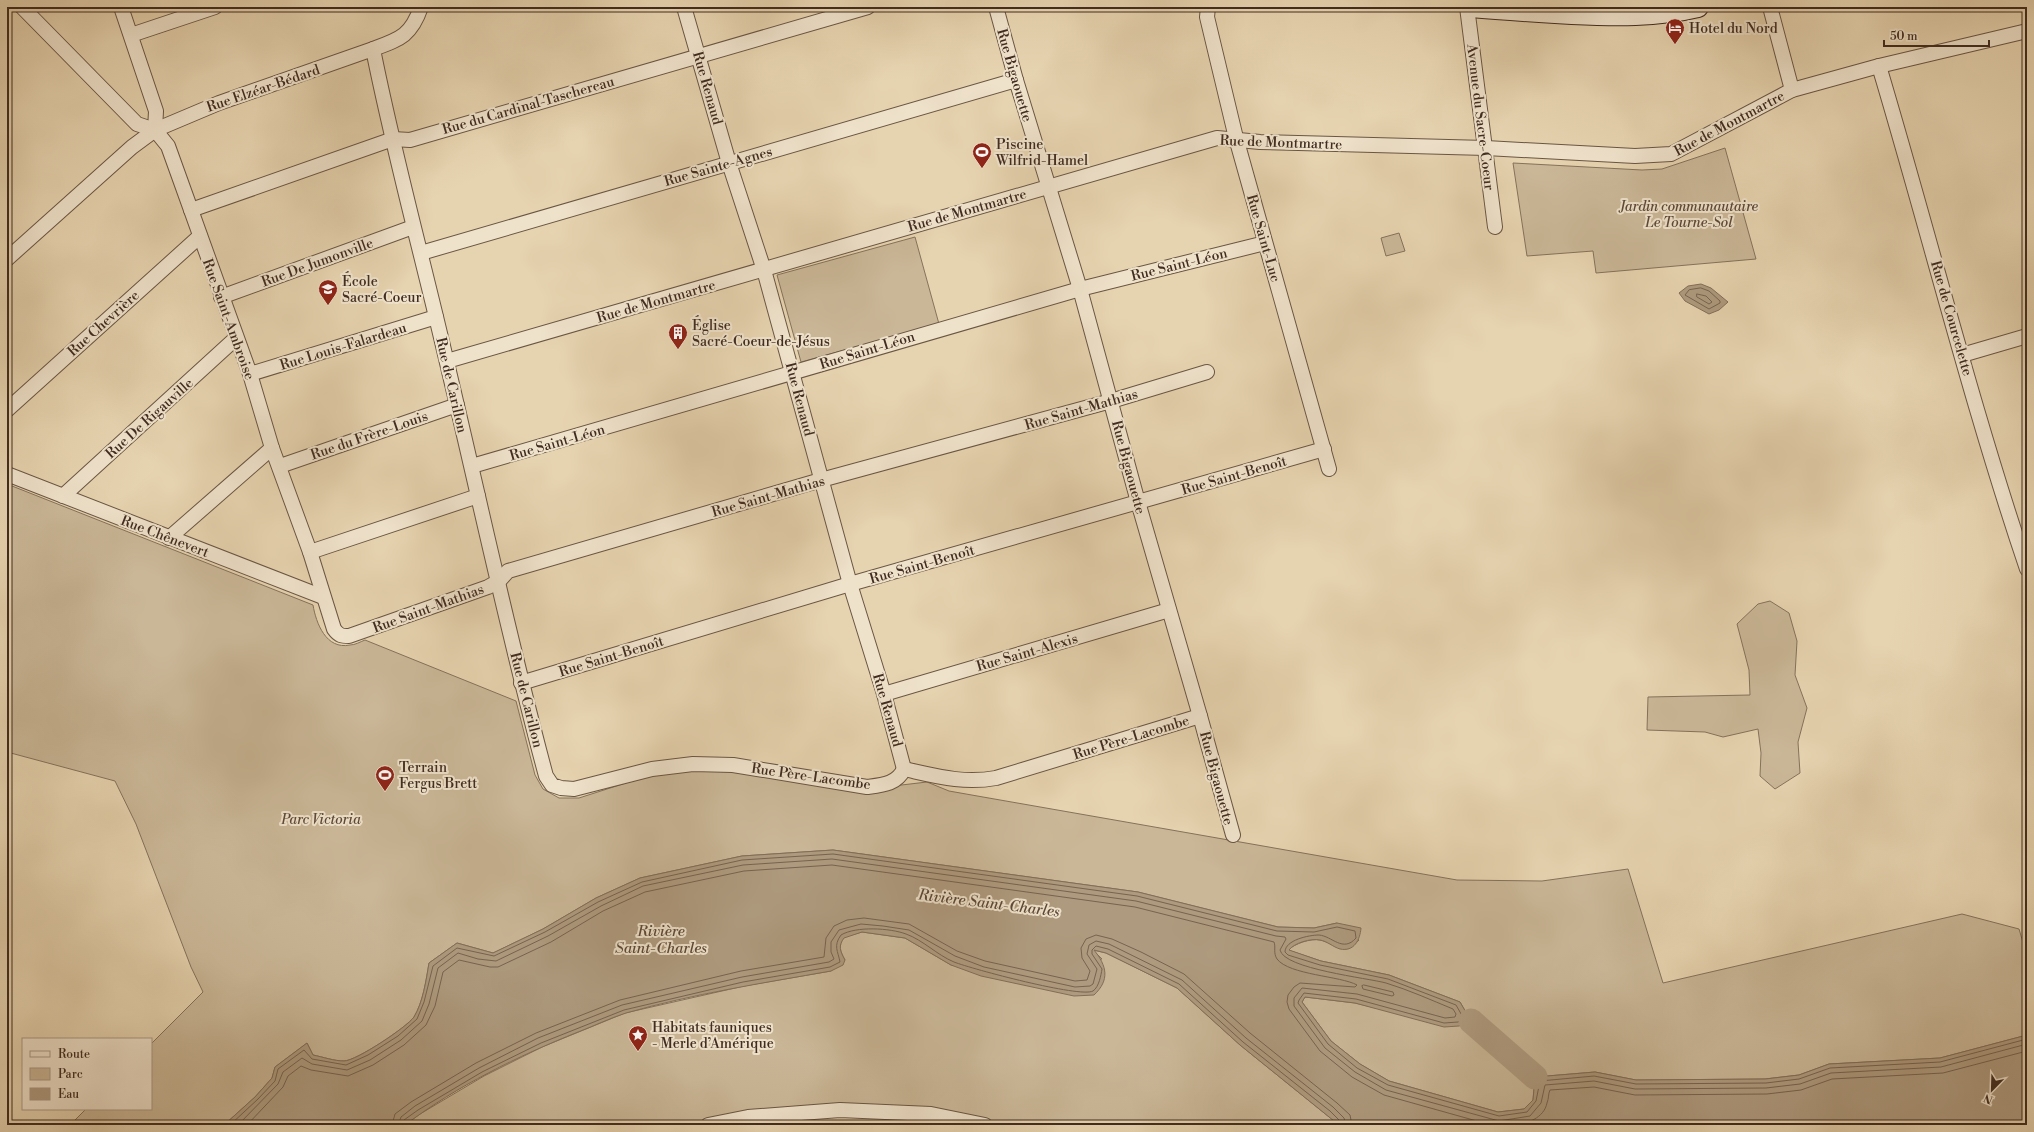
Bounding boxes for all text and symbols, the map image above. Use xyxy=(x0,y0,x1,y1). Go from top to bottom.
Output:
hotel icon: Hotel du Nord xyxy=(1664,17,1686,45)
place label: Hotel du Nord xyxy=(1689,20,1778,38)
scale bar xyxy=(1884,22,1989,48)
street label: Rue Bigaouette xyxy=(992,27,1036,124)
text: 50 m xyxy=(1890,29,1918,44)
street label: Avenue du Sacre-Coeur xyxy=(1462,42,1498,191)
street label: Rue Renaud xyxy=(688,49,726,127)
street label: Rue Elzéar-Bédard xyxy=(204,61,323,117)
street label: Rue du Cardinal-Taschereau xyxy=(440,73,616,139)
street label: Rue de Montmartre xyxy=(1671,87,1788,161)
street label: Rue de Montmartre xyxy=(1219,132,1343,154)
place label: Piscine Wilfrid-Hamel xyxy=(995,136,1088,170)
sports icon: Piscine Wilfrid-Hamel xyxy=(971,141,993,169)
street label: Rue Sainte-Agnes xyxy=(662,143,775,191)
street label: Rue de Montmartre xyxy=(906,185,1029,237)
street label: Rue Saint-Luc xyxy=(1242,192,1284,284)
park label: Jardin communautaire Le Tourne-Sol xyxy=(1618,198,1759,232)
street label: Rue De Jumonville xyxy=(259,234,376,292)
street label: Rue Saint-Léon xyxy=(1129,244,1230,286)
street label: Rue Saint-Ambroise xyxy=(198,256,258,382)
street label: Rue de Courcelette xyxy=(1926,259,1976,378)
place label: École Sacré-Coeur xyxy=(342,271,422,307)
street label: Rue de Montmartre xyxy=(595,276,718,328)
school or university icon: École Sacré-Coeur xyxy=(317,278,339,306)
street label: Rue Chevrière xyxy=(64,287,143,361)
place label: Église Sacré-Coeur-de-Jésus xyxy=(692,315,830,351)
street label: Rue Louis-Falardeau xyxy=(278,319,409,375)
building icon: Église Sacré-Coeur-de-Jésus xyxy=(667,322,689,350)
street label: Rue Saint-Léon xyxy=(817,328,918,374)
street label: Rue de Carillon xyxy=(431,336,471,435)
street label: Rue Renaud xyxy=(781,360,818,438)
street label: Rue De Rigauville xyxy=(102,375,197,463)
street label: Rue Saint-Mathias xyxy=(1023,385,1140,435)
street label: Rue du Frère-Louis xyxy=(308,407,430,464)
street label: Rue Bigaouette xyxy=(1107,418,1149,516)
street label: Rue Saint-Léon xyxy=(507,421,608,465)
street label: Rue Saint-Benoît xyxy=(1180,452,1289,500)
street label: Rue Saint-Mathias xyxy=(710,472,827,522)
street label: Rue Chênevert xyxy=(118,512,211,562)
street label: Rue Saint-Benoît xyxy=(868,541,977,589)
street label: Rue Saint-Mathias xyxy=(370,580,486,637)
street label: Rue Saint-Alexis xyxy=(974,630,1080,676)
street label: Rue Saint-Benoît xyxy=(557,632,666,681)
street label: Rue de Carillon xyxy=(505,651,547,750)
street label: Rue Renaud xyxy=(868,671,906,749)
street label: Rue Père-Lacombe xyxy=(1071,712,1192,764)
street label: Rue Bigaouette xyxy=(1195,729,1237,827)
place label: Terrain Fergus Brett xyxy=(399,759,477,793)
street label: Rue Père-Lacombe xyxy=(750,760,872,794)
sports icon: Terrain Fergus Brett xyxy=(374,764,396,792)
park label: Parc Victoria xyxy=(280,811,361,829)
water label: Rivière Saint-Charles xyxy=(916,885,1061,922)
water label: Rivière Saint-Charles xyxy=(615,922,707,958)
place label: Habitats fauniques - Merle d’Amérique xyxy=(652,1019,774,1053)
place icon: Habitats fauniques - Merle d’Amérique xyxy=(627,1024,649,1052)
legend xyxy=(22,1038,152,1110)
text: Route xyxy=(58,1047,90,1062)
text: Parc xyxy=(58,1067,83,1082)
north arrow xyxy=(1972,1070,2012,1110)
text: Eau xyxy=(58,1087,79,1102)
text: N xyxy=(1981,1090,1995,1106)

